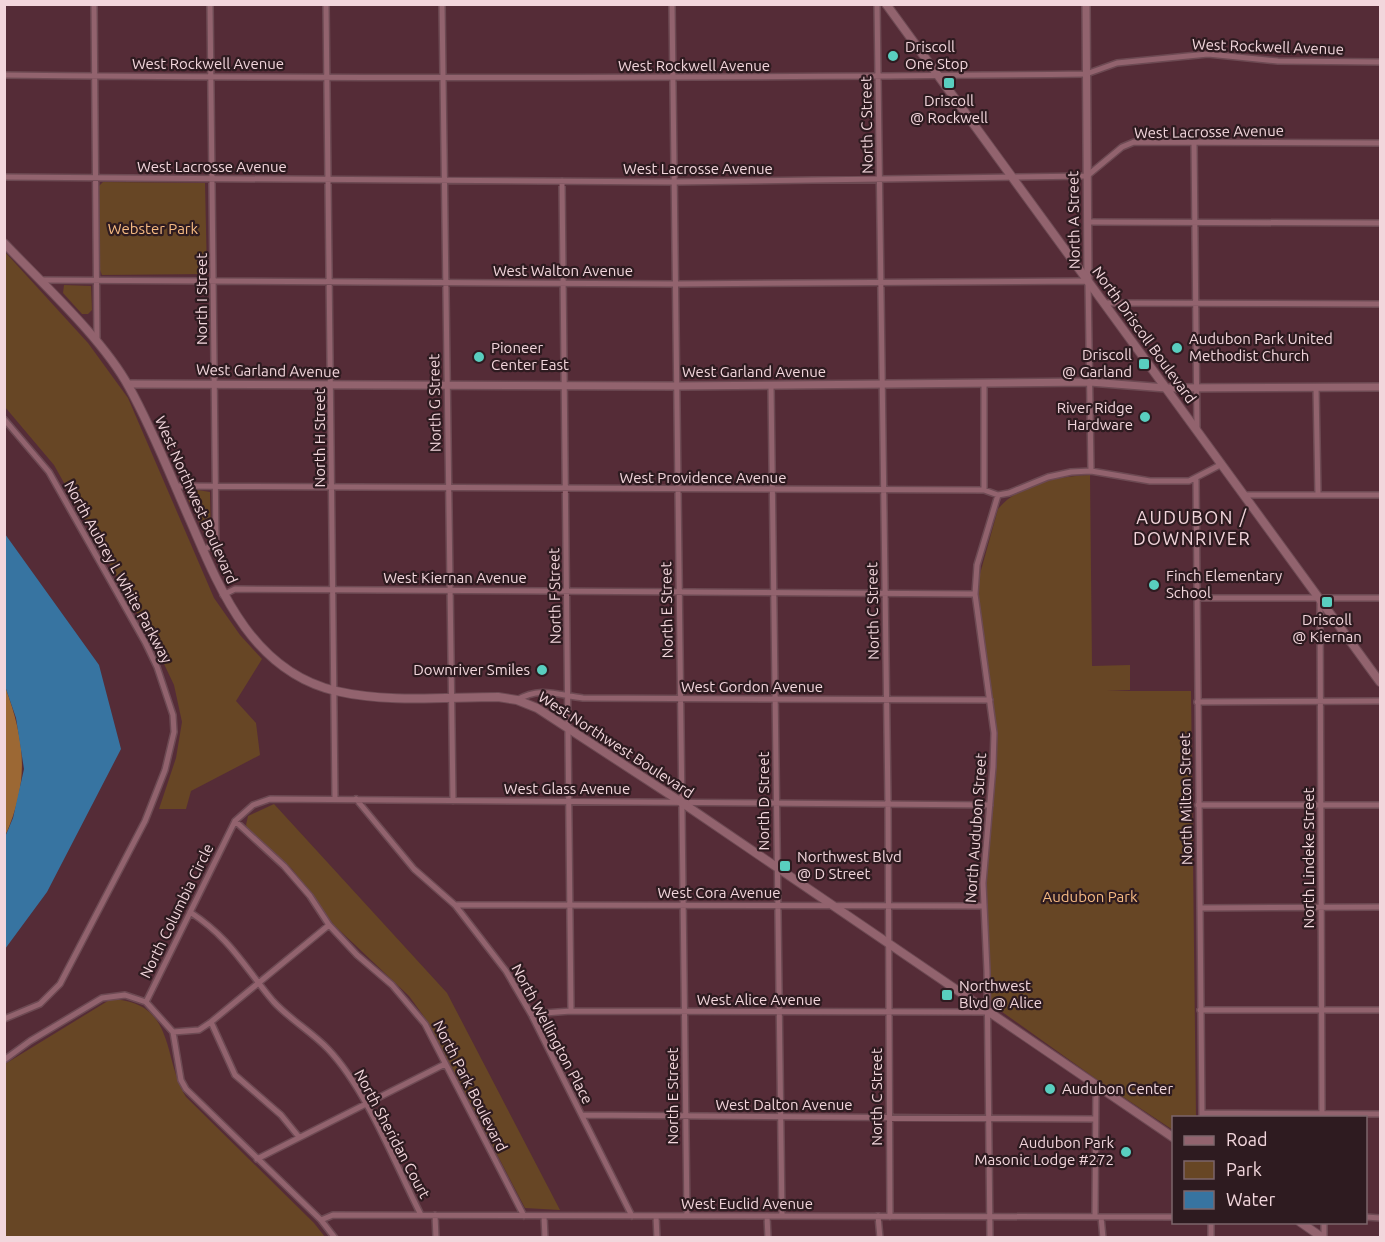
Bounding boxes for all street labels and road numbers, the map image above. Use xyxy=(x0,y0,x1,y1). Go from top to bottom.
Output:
street label: West Rockwell Avenue xyxy=(1192,35,1344,58)
street label: West Rockwell Avenue xyxy=(132,55,284,72)
street label: West Rockwell Avenue xyxy=(618,57,770,74)
street label: North C Street xyxy=(857,76,876,174)
street label: West Lacrosse Avenue xyxy=(1134,122,1284,141)
street label: West Lacrosse Avenue xyxy=(137,158,287,175)
street label: West Lacrosse Avenue xyxy=(623,160,773,177)
street label: North A Street xyxy=(1064,171,1083,269)
street label: North I Street xyxy=(193,253,210,345)
street label: West Walton Avenue xyxy=(493,262,633,279)
street label: North Driscoll Boulevard xyxy=(1089,263,1200,406)
street label: North G Street xyxy=(425,354,444,452)
street label: West Garland Avenue xyxy=(196,361,340,380)
street label: West Garland Avenue xyxy=(682,363,826,380)
street label: North H Street xyxy=(311,388,328,487)
street label: West Northwest Boulevard xyxy=(152,413,241,586)
street label: West Providence Avenue xyxy=(620,469,786,486)
street label: North Aubrey L White Parkway xyxy=(61,478,176,666)
street label: North F Street xyxy=(545,548,564,644)
street label: North E Street xyxy=(657,561,676,659)
street label: North C Street xyxy=(863,562,882,660)
street label: West Kiernan Avenue xyxy=(383,569,527,586)
street label: West Gordon Avenue xyxy=(681,678,823,695)
street label: West Northwest Boulevard xyxy=(535,688,697,801)
street label: North Milton Street xyxy=(1176,733,1195,865)
street label: North D Street xyxy=(755,751,772,850)
street label: North Audubon Street xyxy=(962,752,989,903)
street label: West Glass Avenue xyxy=(504,780,630,797)
street label: North Lindeke Street xyxy=(1300,787,1317,928)
street label: North Columbia Circle xyxy=(137,841,217,981)
street label: West Cora Avenue xyxy=(657,884,781,901)
street label: North Wellington Place xyxy=(508,961,597,1107)
street label: West Alice Avenue xyxy=(697,991,821,1008)
street label: North Park Boulevard xyxy=(430,1017,511,1154)
street label: North E Street xyxy=(664,1047,681,1144)
street label: North C Street xyxy=(868,1048,885,1146)
street label: North Sheridan Court xyxy=(351,1066,434,1201)
street label: West Dalton Avenue xyxy=(715,1096,853,1113)
street label: West Euclid Avenue xyxy=(681,1195,813,1212)

